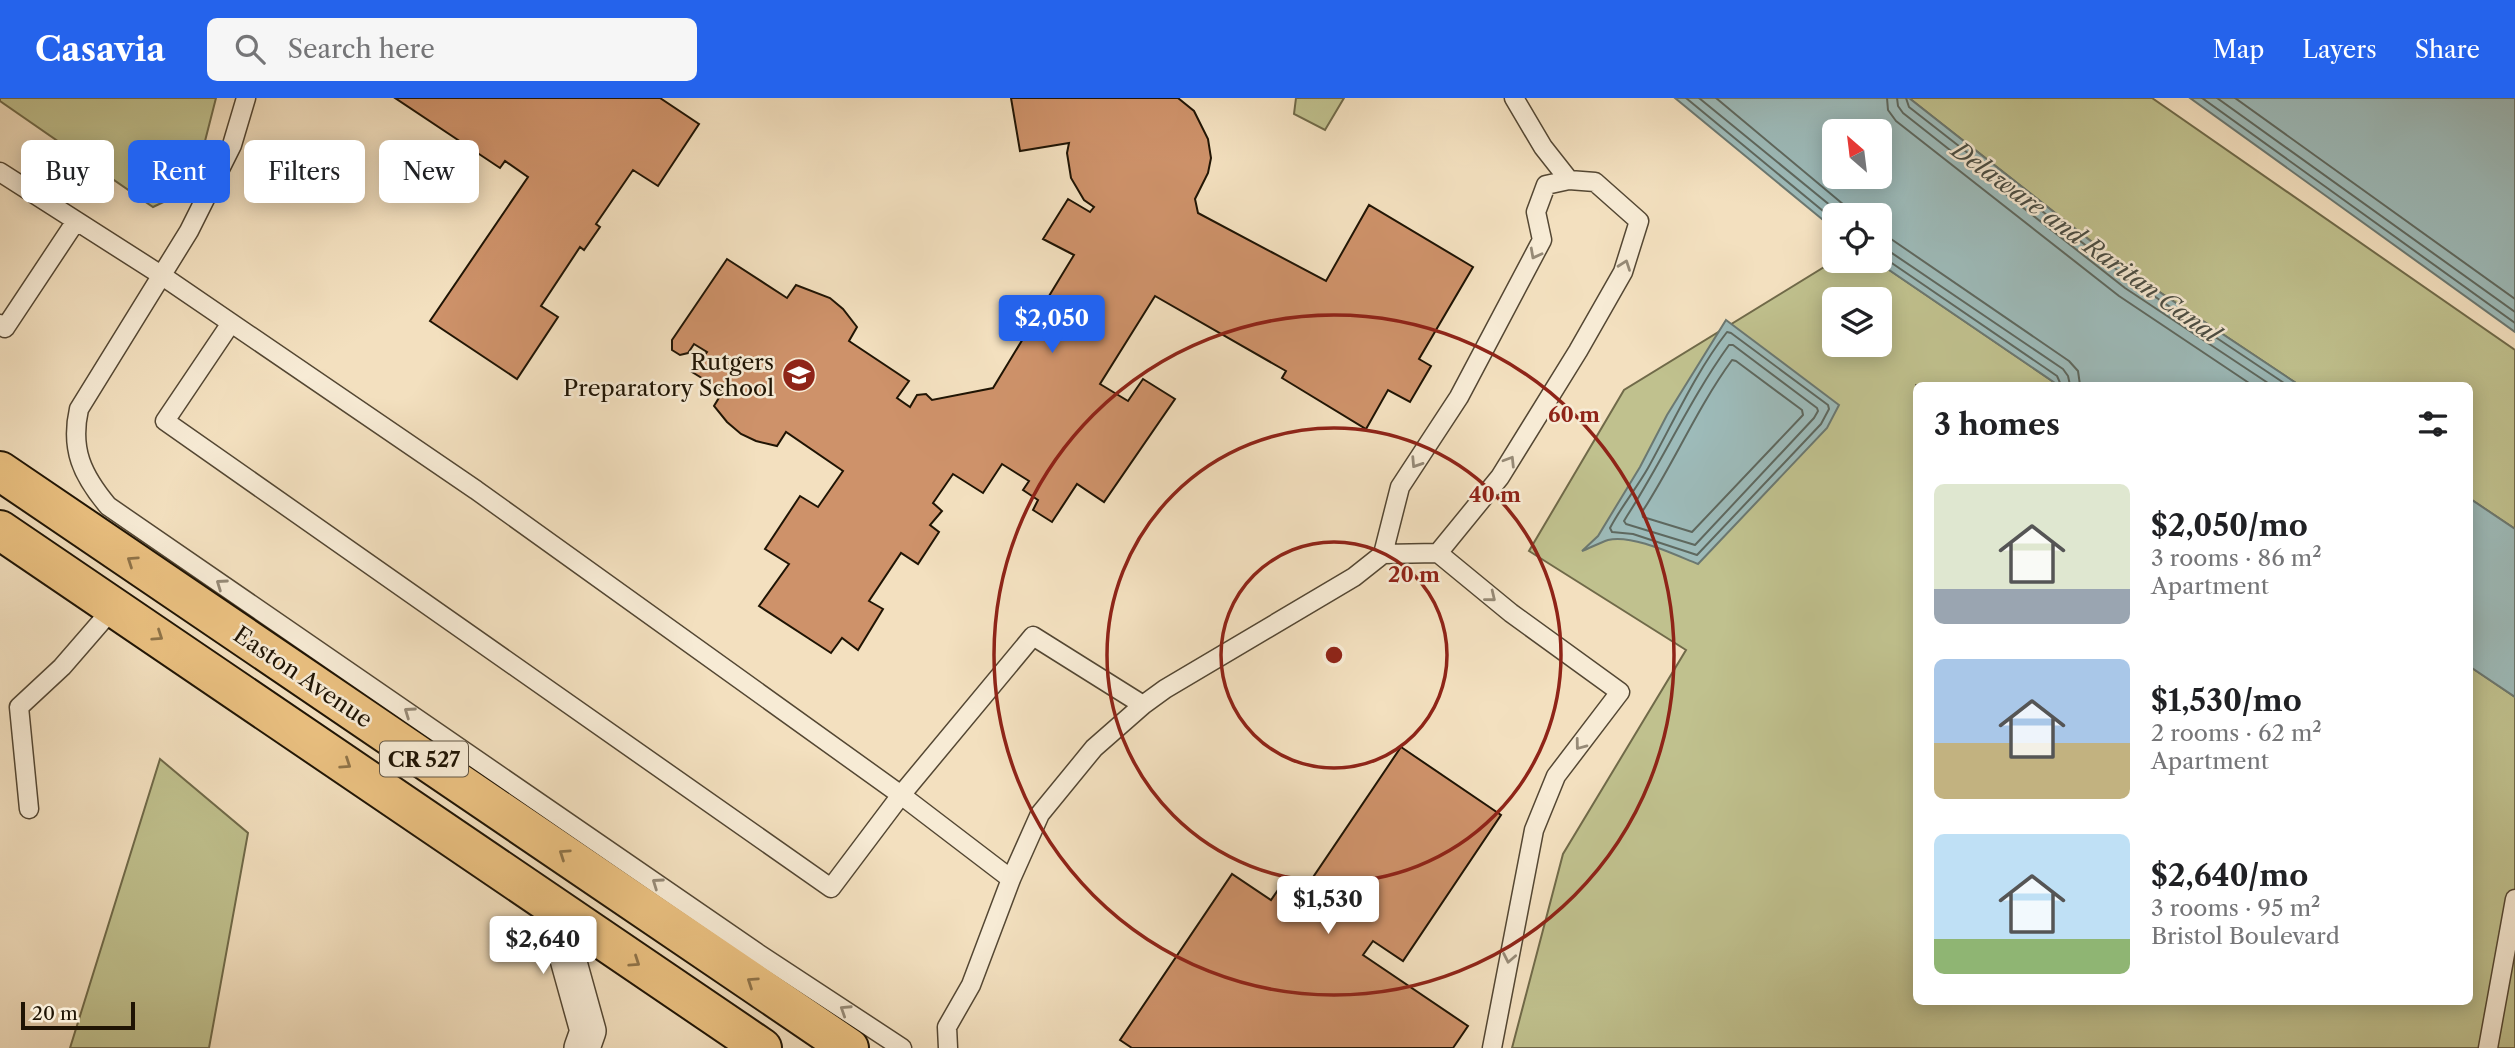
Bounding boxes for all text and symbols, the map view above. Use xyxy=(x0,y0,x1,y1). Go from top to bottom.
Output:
search box xyxy=(207,18,697,81)
text: Casavia xyxy=(35,29,165,70)
icon: search xyxy=(231,30,269,68)
text: Search here xyxy=(287,33,435,65)
text: Map xyxy=(2213,35,2264,64)
text: Layers xyxy=(2302,35,2377,64)
text: Share xyxy=(2415,35,2480,64)
north arrow xyxy=(1822,119,1892,189)
map controls xyxy=(1822,119,1892,357)
water label: Delaware and Raritan Canal xyxy=(1945,134,2227,350)
chip: Buy xyxy=(21,140,114,203)
chip: Rent xyxy=(128,140,230,203)
chip: Filters xyxy=(244,140,365,203)
chip: New xyxy=(379,140,479,203)
button: locate xyxy=(1822,203,1892,273)
one-way arrow xyxy=(1529,247,1543,260)
one-way arrow xyxy=(1616,259,1630,271)
button: layers xyxy=(1822,287,1892,357)
pin: $2,050 xyxy=(995,296,1109,355)
text: $2,050 xyxy=(1015,304,1089,332)
place label: Rutgers Preparatory School xyxy=(563,348,774,402)
school or university icon: Rutgers Preparatory School xyxy=(780,356,818,394)
text: 60 m xyxy=(1548,402,1600,427)
icon: filters xyxy=(2414,405,2452,443)
text: 3 homes xyxy=(1934,406,2060,443)
one-way arrow xyxy=(1411,455,1424,468)
one-way arrow xyxy=(1502,455,1515,468)
text: 40 m xyxy=(1469,482,1521,507)
text: $2,050/mo xyxy=(2151,507,2308,544)
icon: home xyxy=(1990,512,2074,596)
text: 3 rooms · 86 m² xyxy=(2151,544,2322,572)
one-way arrow xyxy=(127,556,140,569)
text: 20 m xyxy=(1388,562,1440,587)
text: Apartment xyxy=(2151,572,2269,600)
one-way arrow xyxy=(216,579,229,592)
one-way arrow xyxy=(1484,588,1496,601)
street label: Easton Avenue xyxy=(228,620,378,734)
one-way arrow xyxy=(151,628,164,641)
centre of rings xyxy=(1322,643,1346,667)
text: $1,530/mo xyxy=(2151,682,2302,719)
icon: home xyxy=(1990,687,2074,771)
one-way arrow xyxy=(403,708,416,721)
text: 2 rooms · 62 m² xyxy=(2151,719,2322,747)
one-way arrow xyxy=(1575,737,1588,750)
road number: CR 527 xyxy=(380,742,468,776)
text: Apartment xyxy=(2151,747,2269,775)
one-way arrow xyxy=(339,756,352,769)
one-way arrow xyxy=(559,850,572,862)
text: $2,640/mo xyxy=(2151,857,2308,894)
icon: home xyxy=(1990,862,2074,946)
pin: $1,530 xyxy=(1271,876,1385,936)
one-way arrow xyxy=(651,878,664,891)
text: $1,530 xyxy=(1293,885,1363,913)
text: 3 rooms · 95 m² xyxy=(2151,894,2320,922)
pin: $2,640 xyxy=(486,916,600,976)
text: Bristol Boulevard xyxy=(2151,922,2340,950)
text: $2,640 xyxy=(506,925,580,953)
one-way arrow xyxy=(1503,952,1518,964)
one-way arrow xyxy=(627,954,640,966)
one-way arrow xyxy=(747,978,760,990)
scale bar xyxy=(21,999,135,1031)
text: 20 m xyxy=(32,1002,78,1025)
one-way arrow xyxy=(840,1006,853,1019)

